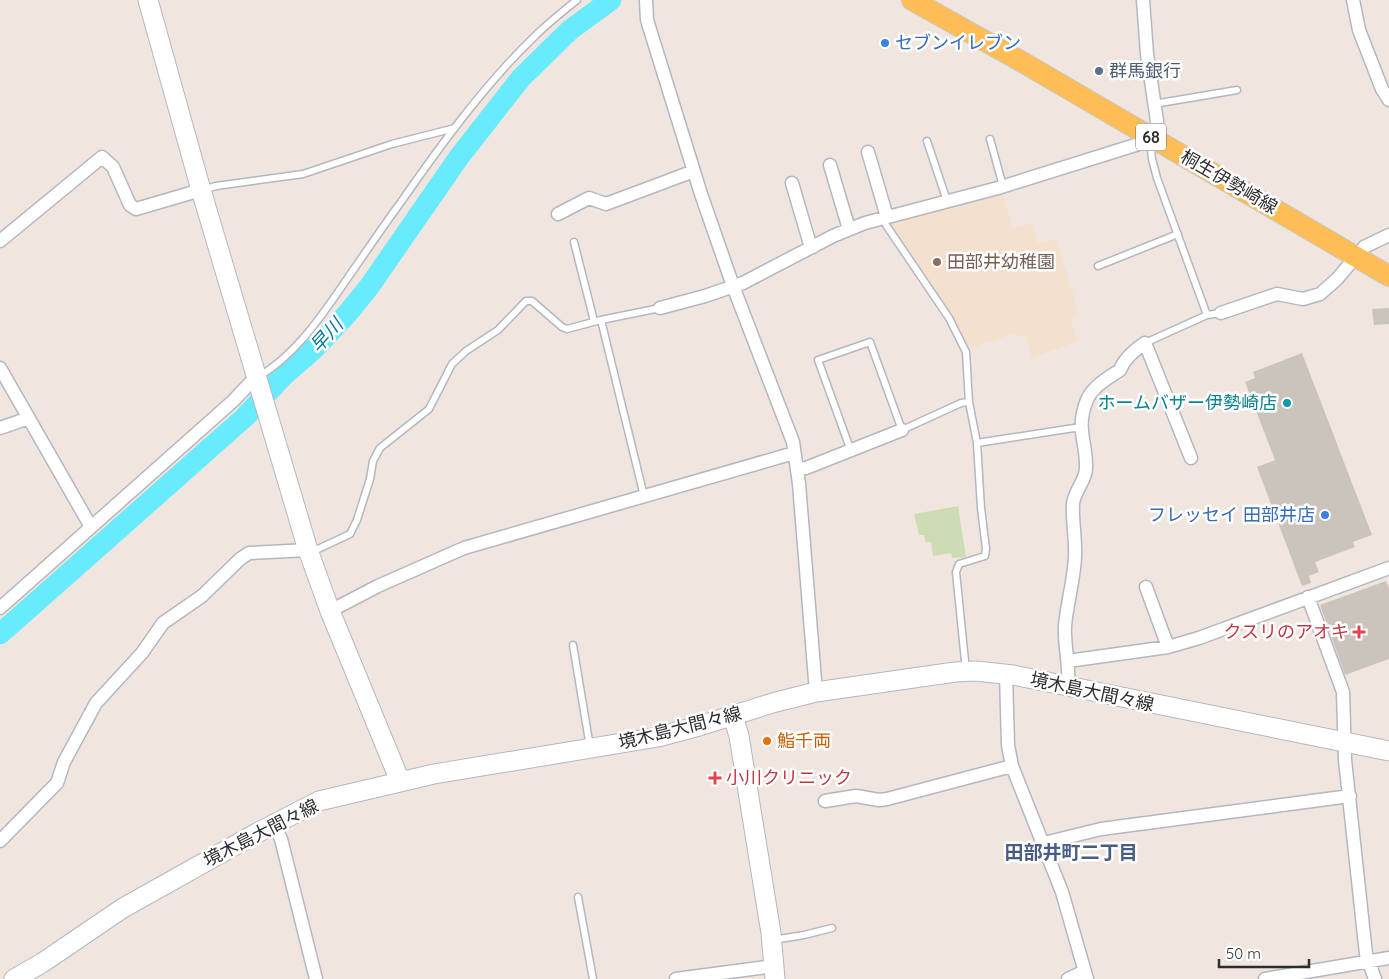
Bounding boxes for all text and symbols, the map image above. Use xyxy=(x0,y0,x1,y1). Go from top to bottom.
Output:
place label: セブンイレブン xyxy=(895,31,1021,54)
marker: セブンイレブン xyxy=(879,37,891,49)
place label: 群馬銀行 xyxy=(1109,59,1181,82)
marker: 群馬銀行 xyxy=(1093,65,1105,77)
road number: 68 xyxy=(1136,124,1166,150)
street label: 桐生伊勢崎線 xyxy=(1177,145,1282,219)
place label: 田部井幼稚園 xyxy=(947,250,1055,273)
marker: 田部井幼稚園 xyxy=(931,256,943,268)
water label: 早川 xyxy=(304,311,349,357)
place label: ホームバザー伊勢崎店 xyxy=(1098,391,1277,414)
marker: ホームバザー伊勢崎店 xyxy=(1281,397,1293,409)
place label: フレッセイ 田部井店 xyxy=(1148,503,1315,526)
marker: フレッセイ 田部井店 xyxy=(1319,509,1331,521)
place label: クスリのアオキ xyxy=(1224,620,1349,643)
marker: クスリのアオキ xyxy=(1353,626,1365,638)
street label: 境木島大間々線 xyxy=(1028,667,1156,716)
street label: 境木島大間々線 xyxy=(616,701,744,754)
place label: 鮨千両 xyxy=(777,729,831,752)
marker: 鮨千両 xyxy=(761,735,773,747)
place label: 小川クリニック xyxy=(726,766,852,789)
marker: 小川クリニック xyxy=(708,771,722,785)
street label: 境木島大間々線 xyxy=(199,794,322,871)
district label: 田部井町二丁目 xyxy=(1004,840,1138,864)
scale bar xyxy=(1219,936,1309,968)
text: 50 m xyxy=(1226,944,1261,963)

